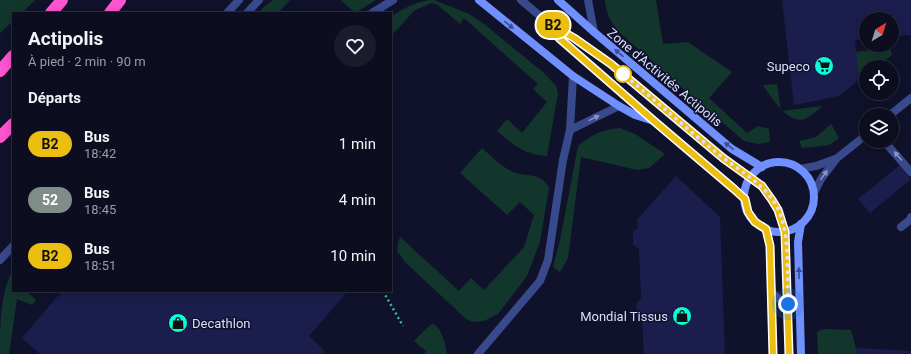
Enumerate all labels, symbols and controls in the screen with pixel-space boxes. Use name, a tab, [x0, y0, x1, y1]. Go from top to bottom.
line badge: B2	[535, 12, 571, 38]
north arrow	[859, 12, 899, 52]
map controls	[859, 12, 899, 148]
text: B2	[545, 17, 561, 33]
one-way arrow	[504, 20, 515, 29]
button: heart	[334, 25, 376, 67]
street label: Zone d'Activités Actipolis	[604, 25, 725, 130]
text: Actipolis	[28, 27, 103, 50]
one-way arrow	[613, 49, 624, 58]
text: À pied · 2 min · 90 m	[28, 54, 146, 69]
supermarket icon: Supeco	[813, 55, 835, 77]
place label: Supeco	[767, 59, 810, 74]
button: locate	[859, 60, 899, 100]
unlabelled marker	[614, 65, 632, 83]
text: Départs	[28, 89, 81, 107]
button: layers	[859, 108, 899, 148]
one-way arrow	[589, 115, 600, 121]
text: Bus	[84, 128, 110, 146]
text: 1 min	[339, 135, 376, 153]
text: B2	[42, 136, 58, 152]
one-way arrow	[724, 142, 735, 150]
text: 18:42	[84, 146, 116, 161]
one-way arrow	[893, 151, 902, 162]
one-way arrow	[820, 170, 828, 181]
text: Bus	[84, 184, 110, 202]
text: 4 min	[339, 191, 376, 209]
text: 52	[42, 192, 58, 208]
text: 18:45	[84, 202, 116, 217]
text: Bus	[84, 240, 110, 258]
text: 10 min	[330, 247, 376, 265]
text: B2	[42, 248, 58, 264]
text: 18:51	[84, 258, 116, 273]
one-way arrow	[795, 267, 802, 279]
your location	[778, 294, 798, 314]
shop icon: Mondial Tissus	[671, 305, 693, 327]
place label: Mondial Tissus	[580, 309, 668, 324]
shop icon: Decathlon	[167, 312, 189, 334]
place label: Decathlon	[192, 316, 250, 331]

